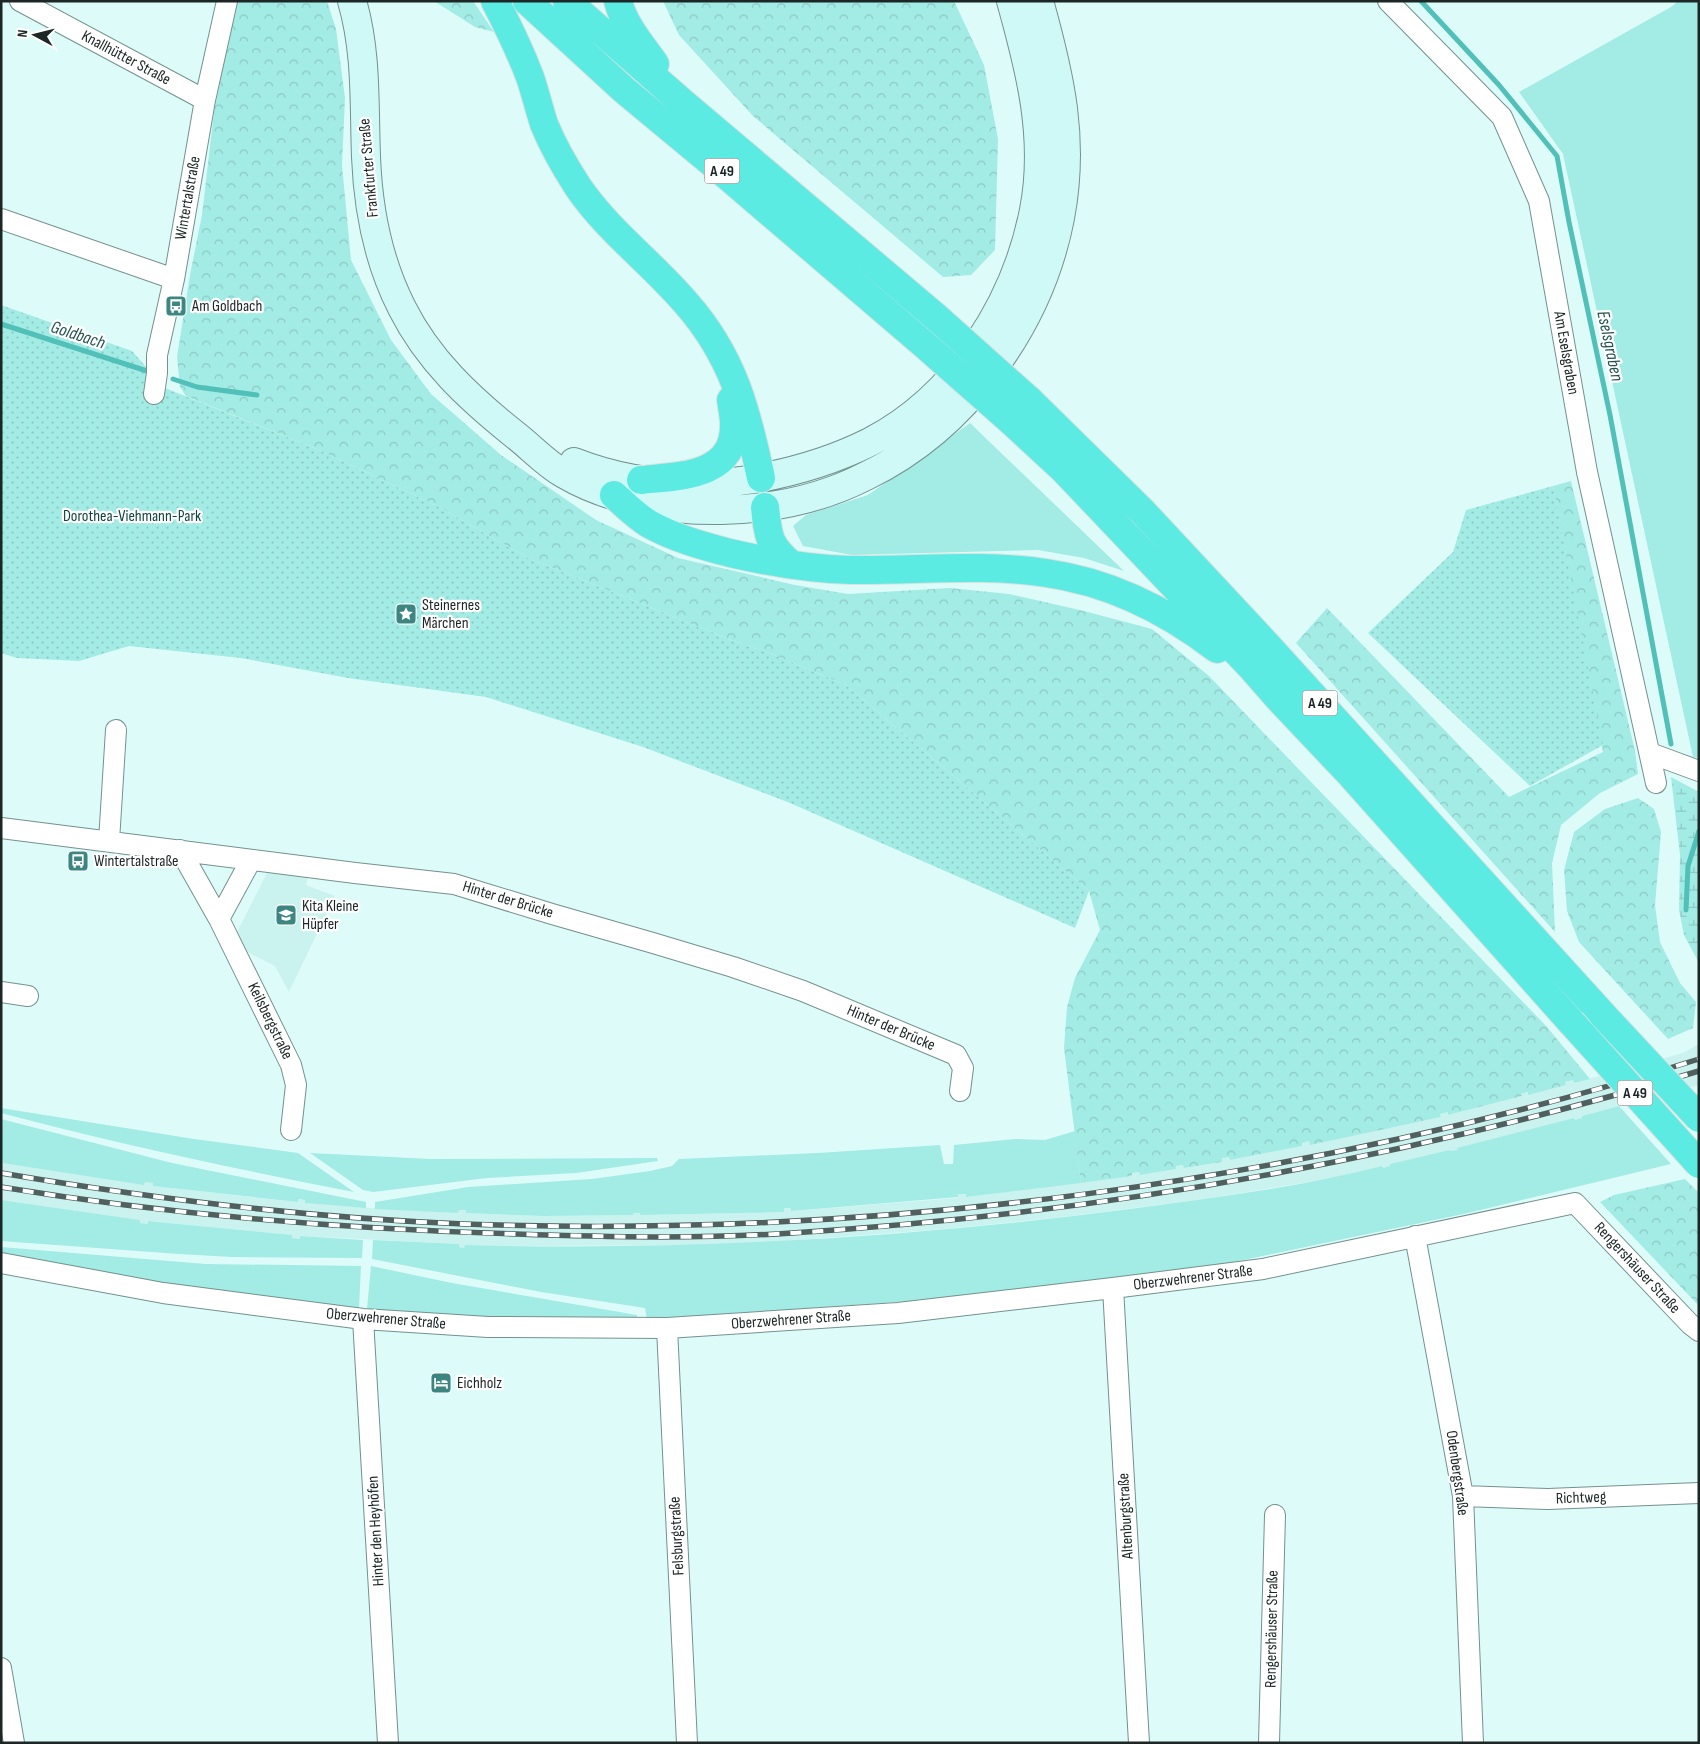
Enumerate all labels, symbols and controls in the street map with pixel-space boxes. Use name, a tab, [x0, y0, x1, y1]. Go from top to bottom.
north arrow	[10, 10, 60, 60]
street label: Knallhütter Straße	[78, 27, 174, 89]
text: N	[14, 29, 31, 38]
street label: Frankfurter Straße	[355, 118, 383, 218]
street label: Wintertalstraße	[171, 155, 205, 241]
road number: A 49	[704, 158, 740, 184]
bus stop icon: Am Goldbach	[164, 294, 188, 318]
place label: Am Goldbach	[191, 297, 262, 316]
street label: Am Eselsgraben	[1549, 309, 1583, 396]
water label: Eselsgraben	[1592, 309, 1628, 384]
water label: Goldbach	[48, 316, 108, 354]
park label: Dorothea-Viehmann-Park	[63, 507, 201, 526]
place label: Steinernes Märchen	[422, 596, 480, 633]
place icon: Steinernes Märchen	[394, 602, 418, 626]
road number: A 49	[1302, 690, 1338, 716]
bus stop icon: Wintertalstraße	[66, 849, 90, 873]
place label: Wintertalstraße	[94, 852, 179, 871]
street label: Hinter der Brücke	[460, 877, 556, 923]
place label: Kita Kleine Hüpfer	[302, 897, 359, 934]
school or university icon: Kita Kleine Hüpfer	[274, 903, 298, 927]
street label: Keilsbergstraße	[243, 980, 297, 1062]
street label: Hinter der Brücke	[844, 1001, 938, 1055]
road number: A 49	[1618, 1080, 1652, 1106]
street label: Rengershäuser Straße	[1590, 1218, 1684, 1318]
street label: Oberzwehrener Straße	[1132, 1261, 1254, 1295]
street label: Oberzwehrener Straße	[325, 1304, 447, 1334]
street label: Oberzwehrener Straße	[730, 1306, 852, 1334]
hotel icon: Eichholz	[429, 1371, 453, 1395]
place label: Eichholz	[457, 1374, 502, 1393]
street label: Odenbergstraße	[1442, 1429, 1472, 1517]
street label: Altenburgstraße	[1114, 1472, 1138, 1561]
street label: Hinter den Heyhöfen	[364, 1475, 388, 1587]
street label: Richtweg	[1556, 1488, 1606, 1508]
street label: Felsburgstraße	[665, 1496, 689, 1576]
street label: Rengershäuser Straße	[1261, 1570, 1283, 1688]

